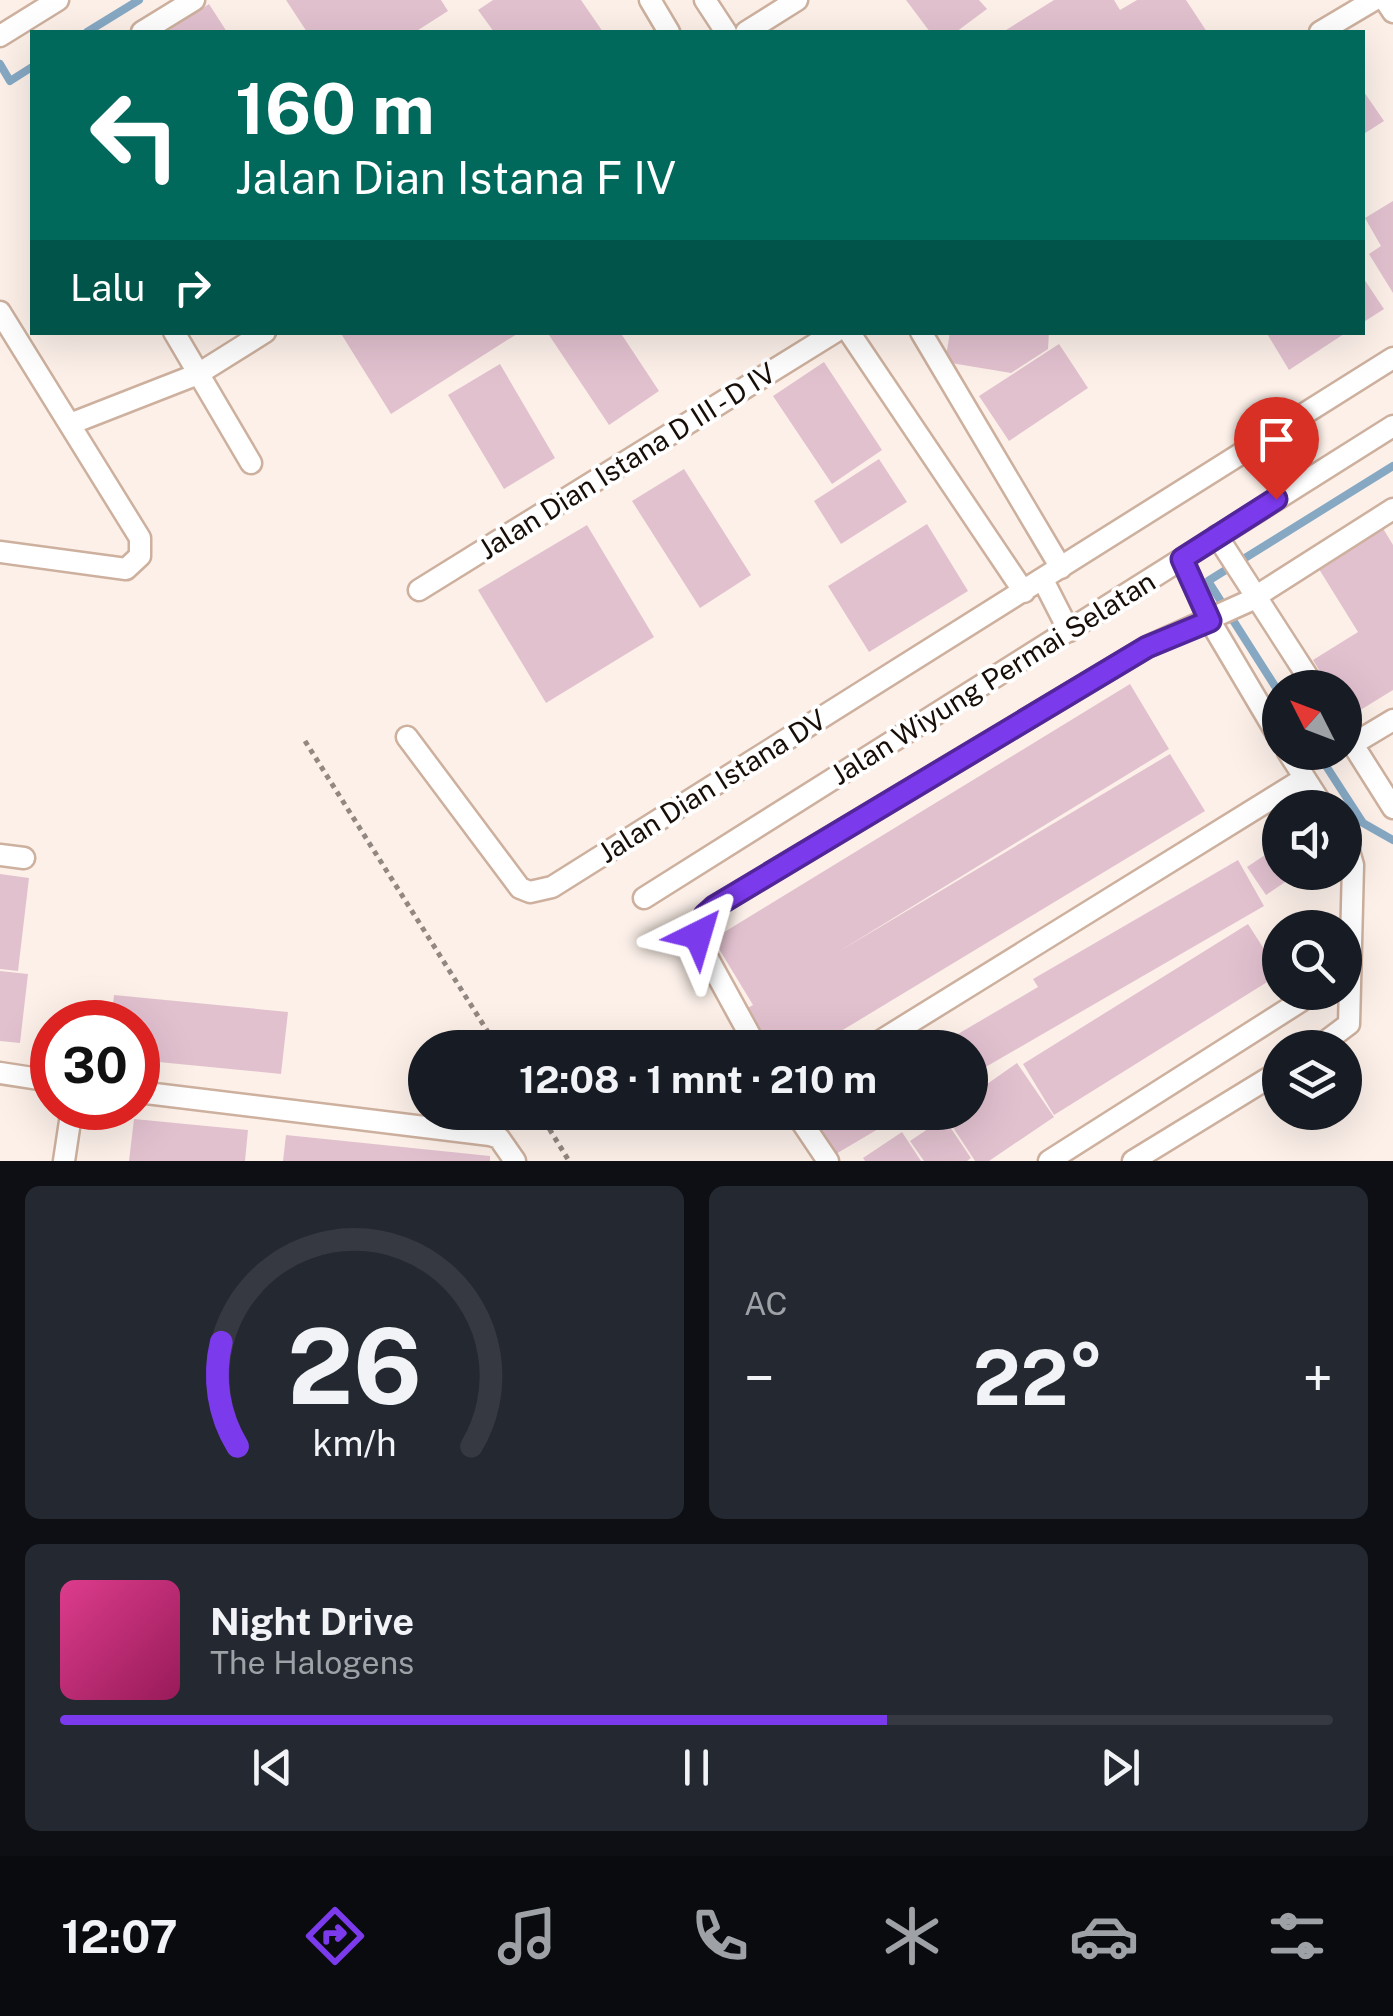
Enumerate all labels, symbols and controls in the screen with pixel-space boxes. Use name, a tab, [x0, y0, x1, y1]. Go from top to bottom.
text: 160 m	[235, 67, 435, 150]
icon: left	[70, 70, 200, 200]
text: Jalan Dian Istana F IV	[235, 151, 676, 204]
icon: right	[165, 260, 220, 315]
text: Lalu	[70, 265, 145, 310]
street label: Jalan Dian Istana D III - D IV	[472, 355, 781, 566]
pin	[1234, 397, 1319, 500]
icon: arrive	[1249, 412, 1304, 467]
street label: Jalan Wiyung Permai Selatan	[825, 564, 1161, 791]
north arrow	[1262, 670, 1362, 770]
map controls	[1262, 670, 1362, 1130]
street label: Jalan Dian Istana DV	[592, 702, 832, 869]
button: sound	[1262, 790, 1362, 890]
position arrow	[646, 883, 750, 987]
button: search	[1262, 910, 1362, 1010]
speed limit sign: 30	[30, 1000, 160, 1130]
button: layers	[1262, 1030, 1362, 1130]
text: 12:08 · 1 mnt · 210 m	[519, 1057, 877, 1102]
text: AC	[744, 1285, 788, 1322]
text: 26	[287, 1305, 422, 1427]
text: 22°	[973, 1334, 1104, 1422]
text: −	[744, 1346, 775, 1410]
text: +	[1303, 1346, 1333, 1410]
text: km/h	[312, 1422, 397, 1464]
text: Night Drive	[210, 1599, 414, 1644]
text: The Halogens	[210, 1644, 414, 1681]
icon: previous	[245, 1740, 300, 1795]
icon: pause	[669, 1740, 724, 1795]
icon: next	[1093, 1740, 1148, 1795]
icon: directions	[300, 1901, 370, 1971]
icon: music	[492, 1901, 562, 1971]
icon: phone	[685, 1901, 755, 1971]
icon: climate	[877, 1901, 947, 1971]
icon: car	[1069, 1901, 1139, 1971]
icon: filters	[1262, 1901, 1332, 1971]
text: 12:07	[61, 1910, 178, 1963]

